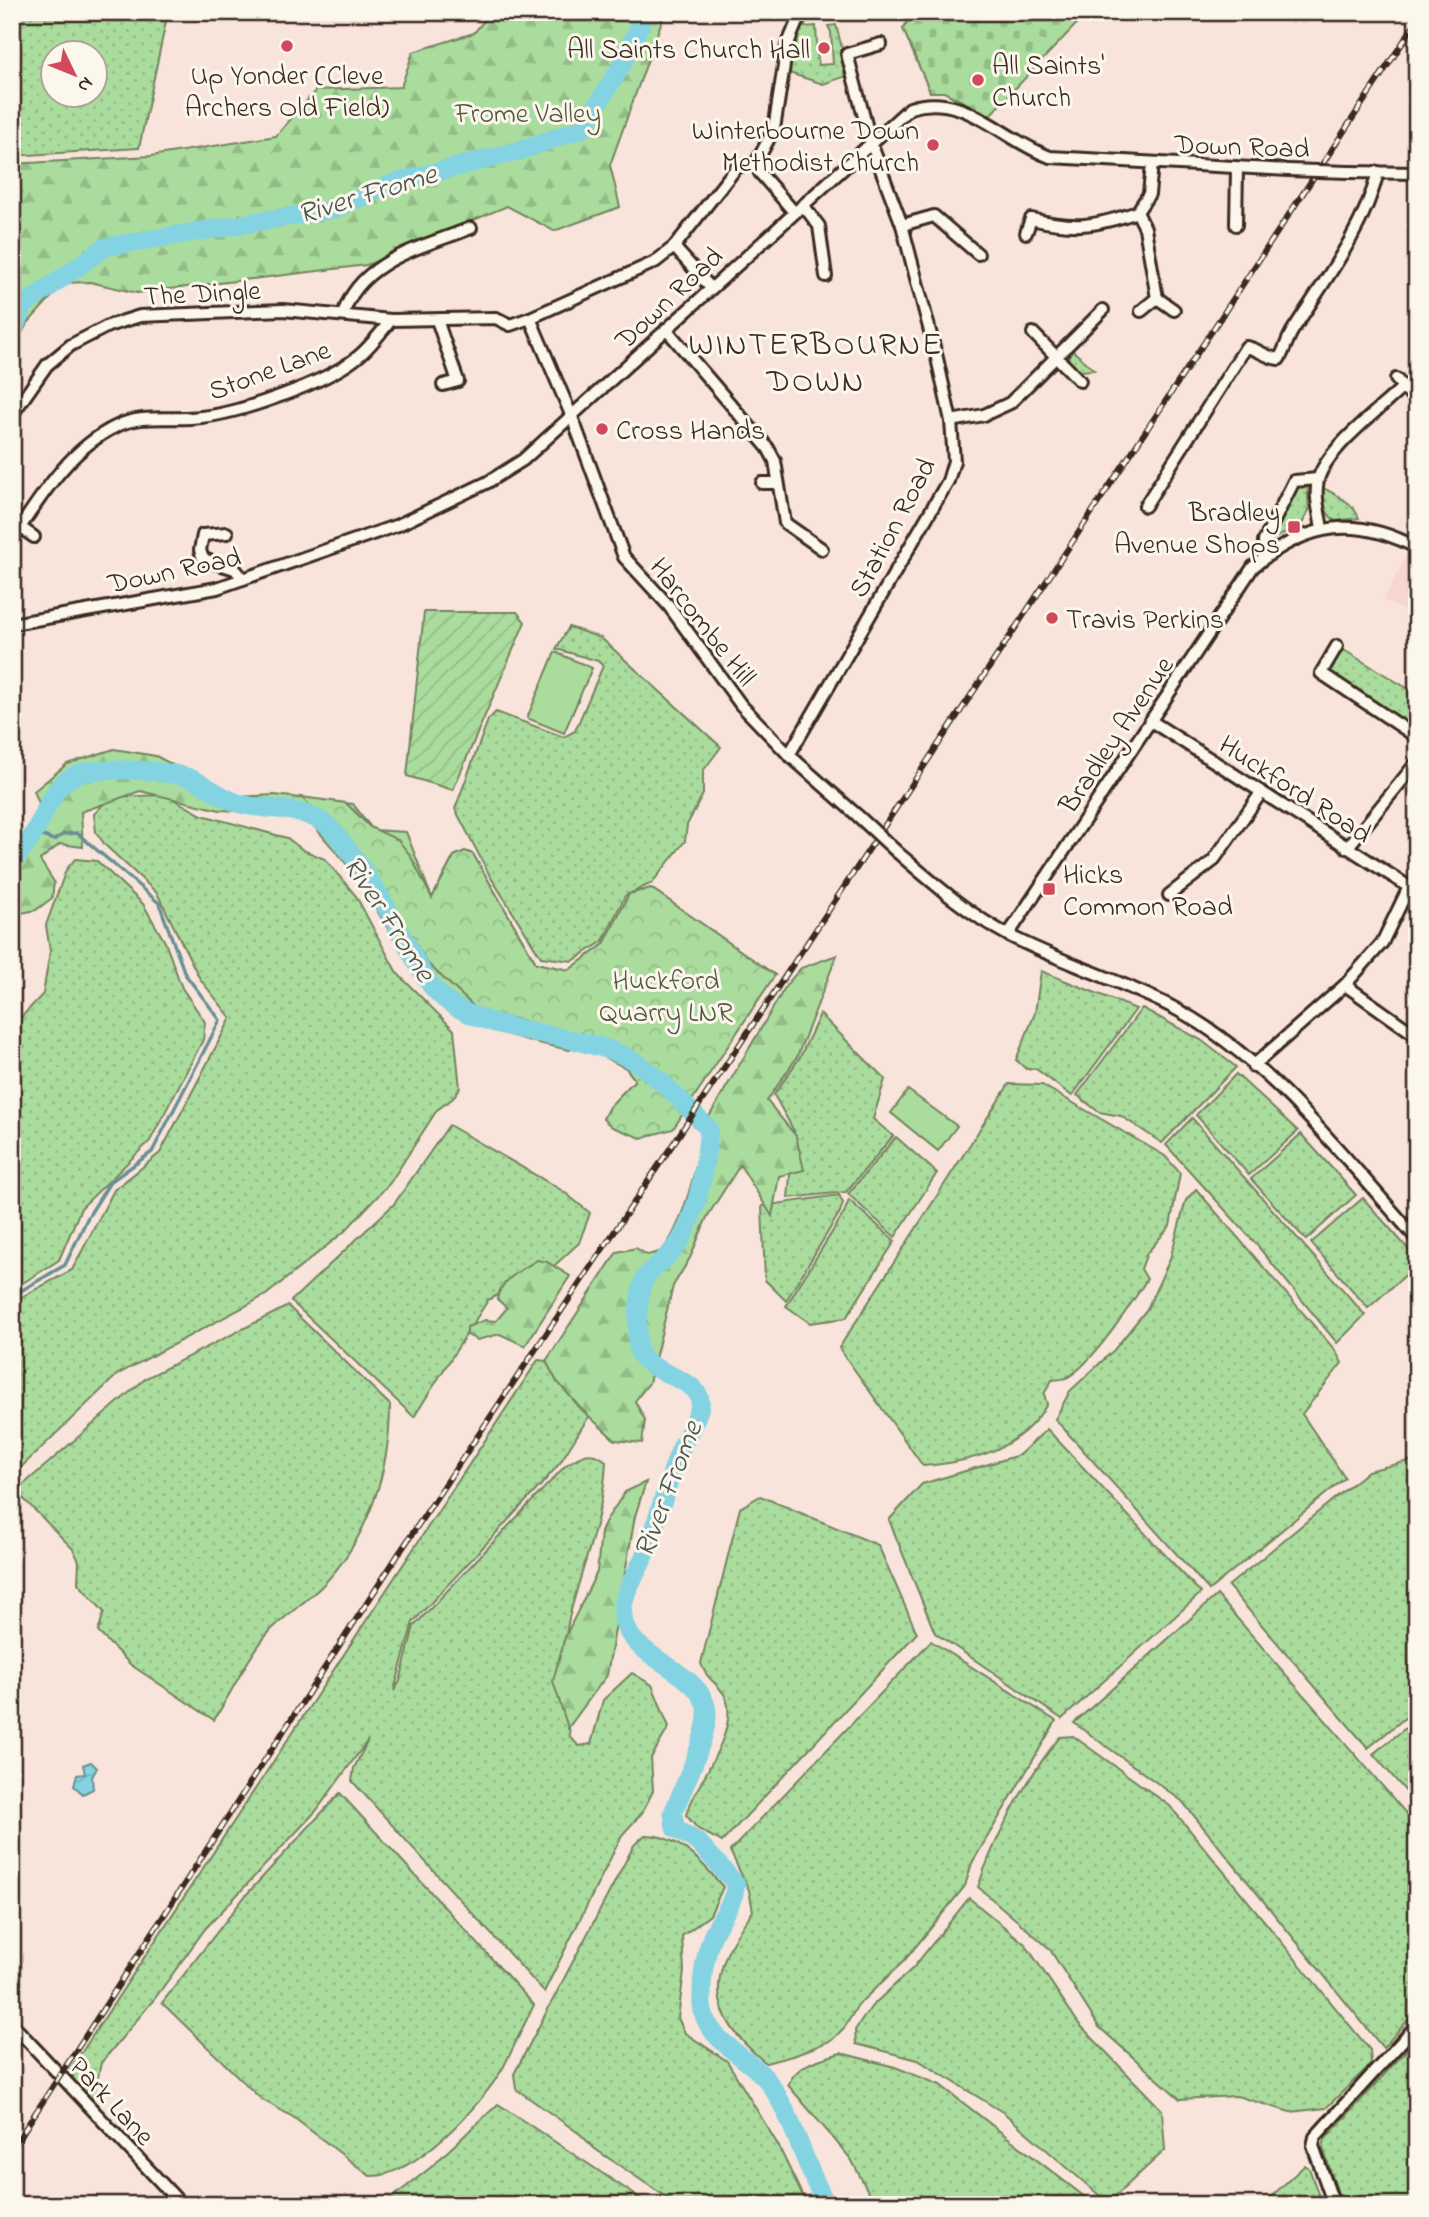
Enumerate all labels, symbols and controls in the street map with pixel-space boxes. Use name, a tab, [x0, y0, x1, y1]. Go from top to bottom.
place label: All Saints Church Hall	[567, 31, 810, 72]
north arrow	[38, 38, 108, 108]
marker: Up Yonder (Cleve Archers Old Field)	[279, 38, 295, 54]
marker: All Saints Church Hall	[816, 40, 832, 56]
place label: All Saints' Church	[992, 47, 1104, 120]
place label: Up Yonder (Cleve Archers Old Field)	[185, 57, 389, 130]
text: N	[70, 70, 99, 98]
marker: All Saints' Church	[970, 72, 986, 88]
park label: Frome Valley	[454, 95, 601, 136]
place label: Winterbourne Down Methodist Church	[692, 112, 919, 185]
street label: Down Road	[1173, 126, 1310, 171]
marker: Winterbourne Down Methodist Church	[925, 137, 941, 153]
water label: River Frome	[293, 153, 444, 238]
street label: Down Road	[606, 238, 734, 361]
street label: The Dingle	[143, 272, 262, 319]
district label: WINTERBOURNE DOWN	[689, 323, 943, 407]
street label: Stone Lane	[203, 331, 337, 413]
place label: Cross Hands	[616, 412, 765, 453]
marker: Cross Hands	[594, 421, 610, 437]
street label: Station Road	[840, 451, 948, 606]
place label: Bradley Avenue Shops	[1114, 494, 1280, 567]
marker: Bradley Avenue Shops	[1286, 519, 1302, 535]
street label: Down Road	[103, 538, 245, 607]
street label: Harcombe Hill	[638, 550, 765, 696]
place label: Travis Perkins	[1066, 601, 1224, 642]
marker: Travis Perkins	[1044, 610, 1060, 626]
street label: Bradley Avenue	[1049, 649, 1186, 824]
street label: Huckford Road	[1210, 726, 1379, 856]
water label: River Frome	[330, 848, 446, 993]
place label: Hicks Common Road	[1063, 856, 1233, 929]
marker: Hicks Common Road	[1041, 881, 1057, 897]
park label: Huckford Quarry LNR	[599, 962, 733, 1035]
water label: River Frome	[624, 1414, 717, 1565]
street label: Park Lane	[58, 2048, 163, 2157]

